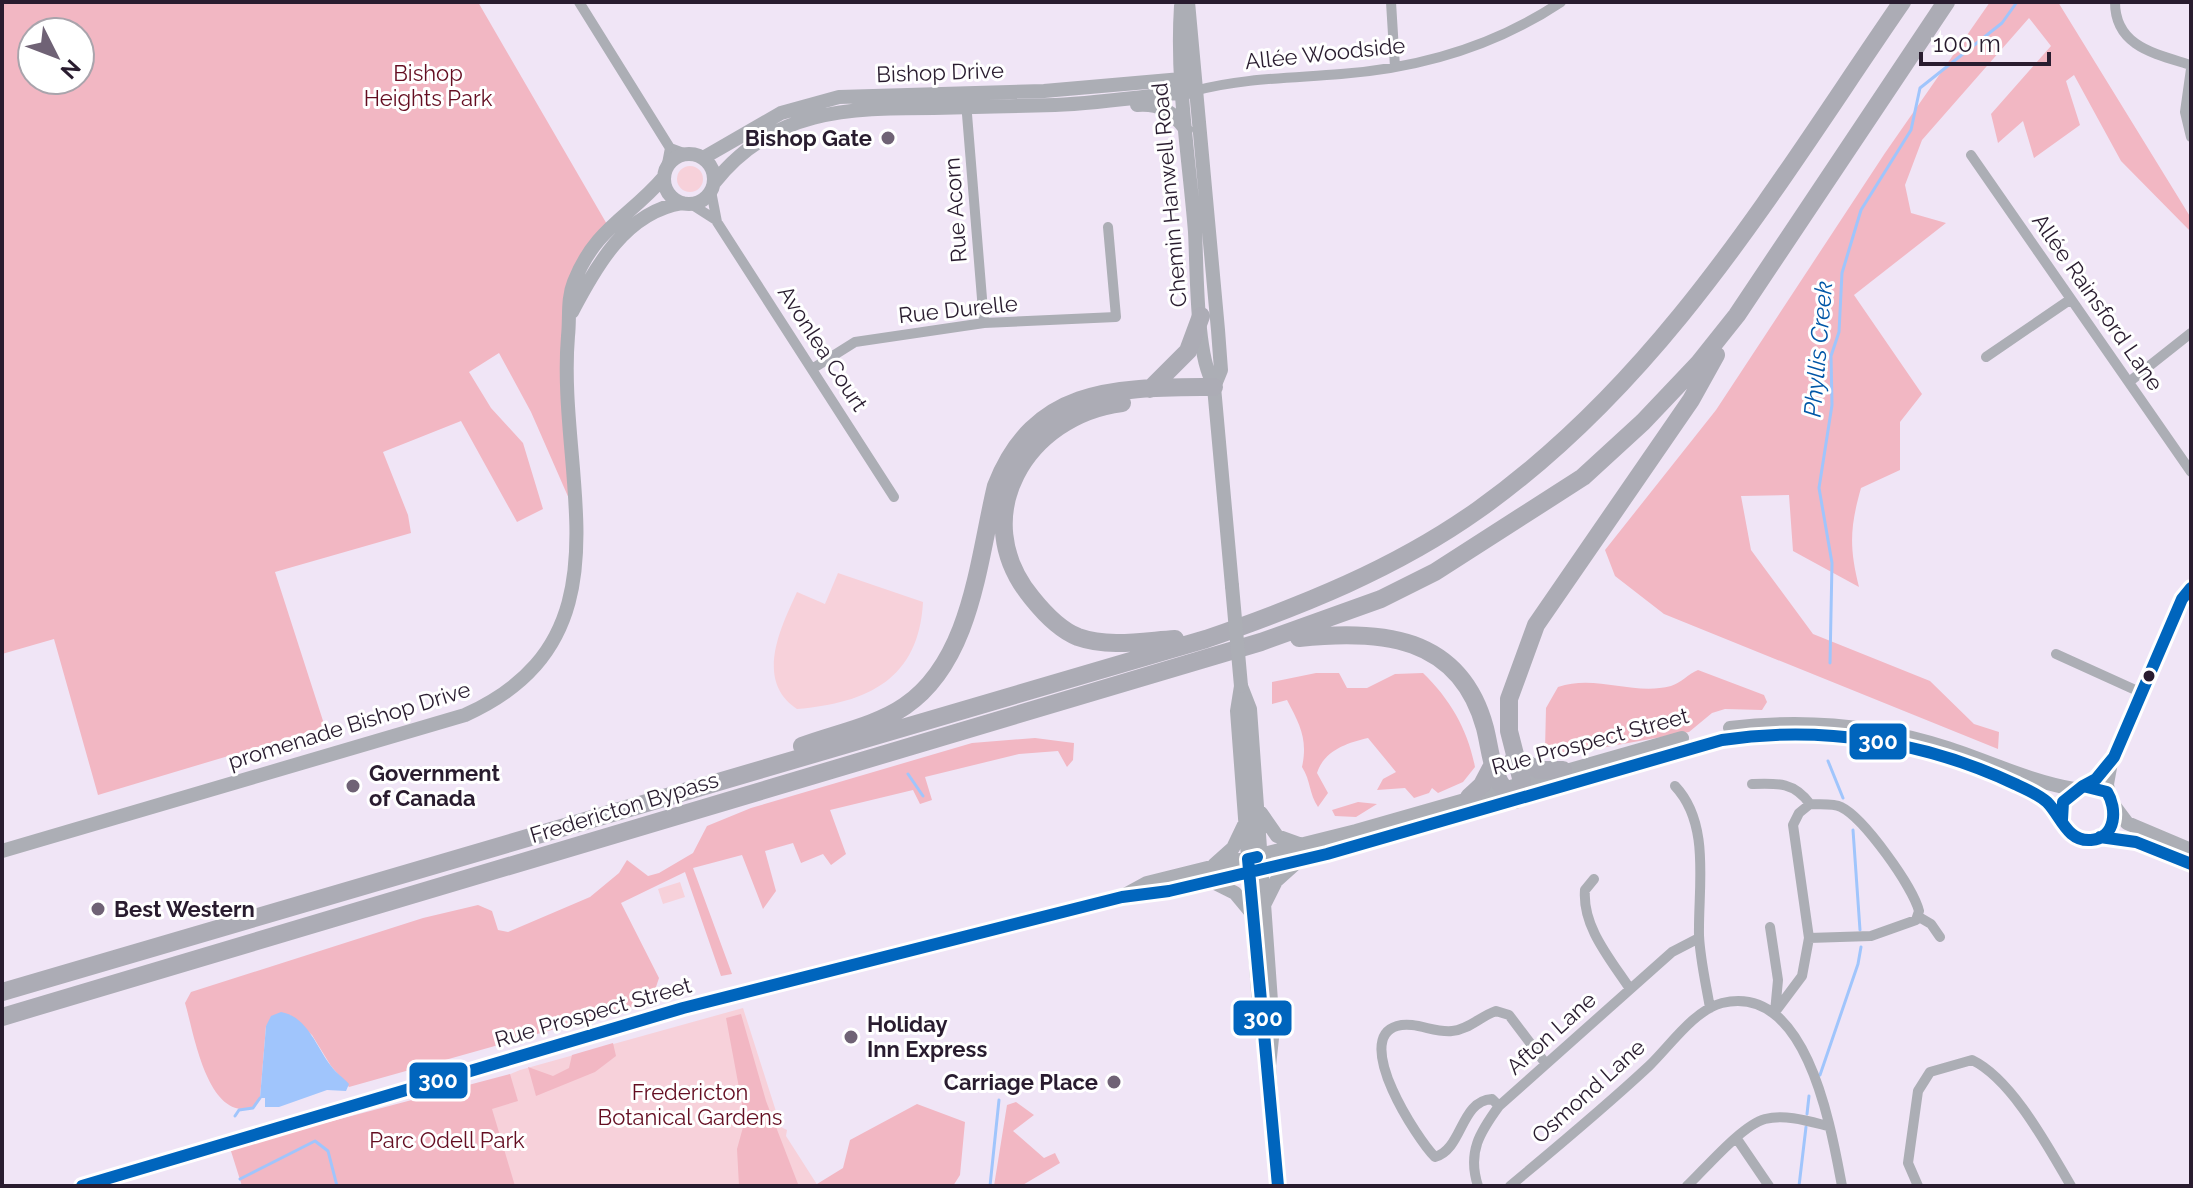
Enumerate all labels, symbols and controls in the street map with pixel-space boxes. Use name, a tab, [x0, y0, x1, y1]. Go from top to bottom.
north arrow	[16, 16, 96, 96]
scale bar	[1921, 16, 2049, 66]
text: 100 m	[1933, 29, 2001, 58]
street label: Allée Woodside	[1244, 32, 1406, 74]
text: N	[56, 54, 86, 84]
street label: Bishop Drive	[876, 57, 1004, 87]
park label: Bishop Heights Park	[364, 60, 493, 111]
street label: Chemin Hanwell Road	[1146, 82, 1192, 308]
place label: Bishop Gate	[745, 125, 872, 151]
marker: Bishop Gate	[879, 129, 897, 147]
street label: Rue Acorn	[938, 157, 972, 263]
street label: Allée Rainsford Lane	[2027, 209, 2169, 396]
street label: Avonlea Court	[773, 280, 874, 416]
water label: Phyllis Creek	[1798, 280, 1838, 418]
street label: Rue Durelle	[897, 290, 1019, 328]
unlabelled marker	[2141, 668, 2157, 684]
street label: promenade Bishop Drive	[225, 676, 473, 774]
street label: Rue Prospect Street	[1489, 702, 1692, 780]
line badge: 300	[1848, 722, 1908, 761]
text: 300	[1858, 728, 1898, 754]
place label: Government of Canada	[369, 760, 500, 811]
street label: Fredericton Bypass	[527, 766, 721, 848]
marker: Government of Canada	[344, 777, 362, 795]
place label: Best Western	[114, 896, 255, 922]
marker: Best Western	[89, 900, 107, 918]
street label: Rue Prospect Street	[492, 971, 695, 1052]
street label: Afton Lane	[1501, 986, 1601, 1080]
line badge: 300	[1232, 999, 1293, 1037]
text: 300	[1243, 1005, 1283, 1031]
place label: Holiday Inn Express	[867, 1011, 987, 1062]
marker: Holiday Inn Express	[842, 1028, 860, 1046]
street label: Osmond Lane	[1526, 1033, 1650, 1149]
line badge: 300	[408, 1061, 469, 1100]
text: 300	[418, 1067, 458, 1093]
place label: Carriage Place	[944, 1069, 1098, 1095]
marker: Carriage Place	[1105, 1073, 1123, 1091]
park label: Fredericton Botanical Gardens	[598, 1079, 782, 1130]
park label: Parc Odell Park	[369, 1127, 525, 1153]

